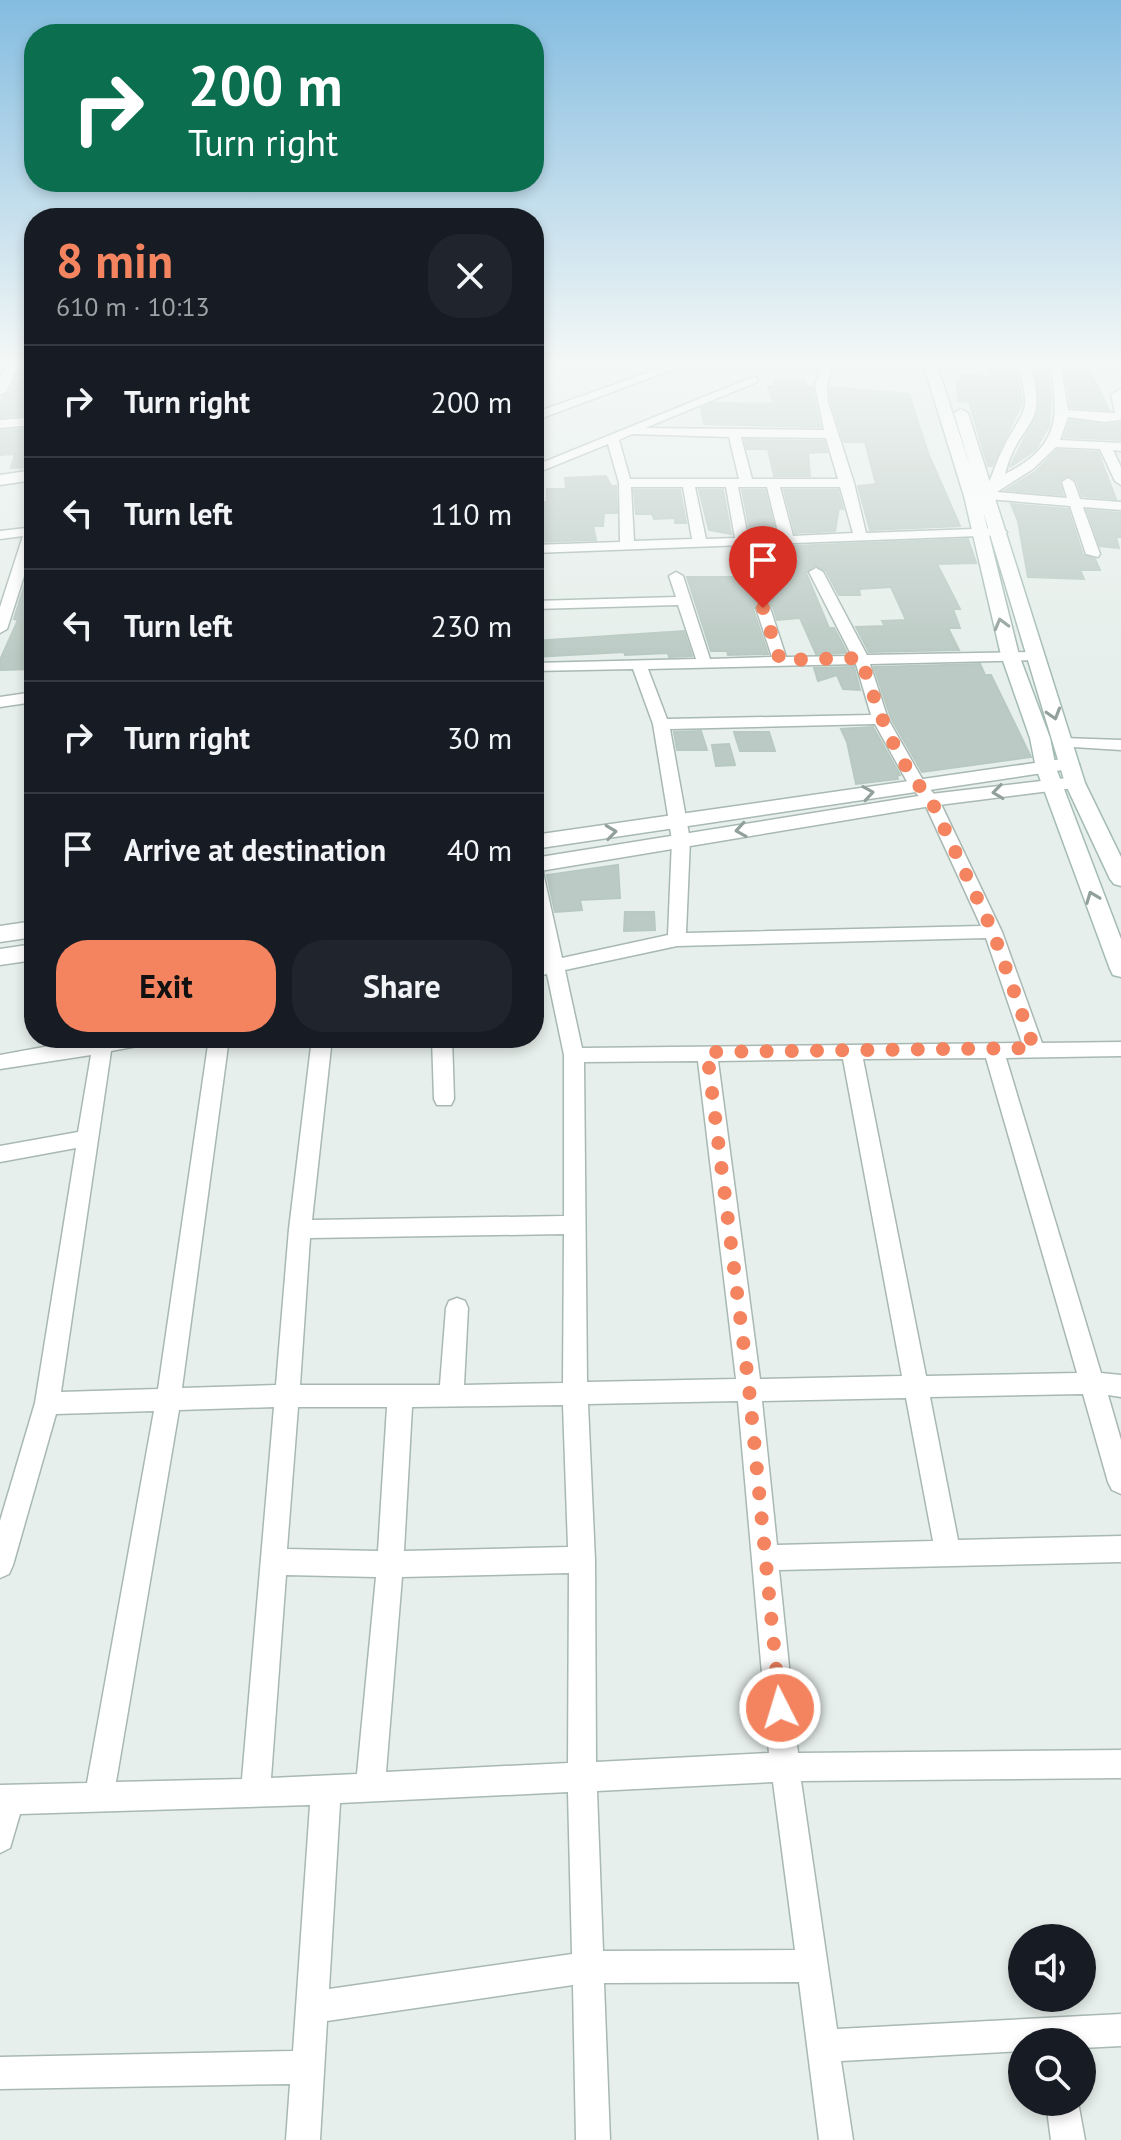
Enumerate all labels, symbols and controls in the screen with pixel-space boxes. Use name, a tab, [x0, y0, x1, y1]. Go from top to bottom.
text: 200 m	[188, 49, 343, 121]
icon: right	[56, 56, 160, 160]
text: Turn right	[188, 119, 338, 166]
text: 8 min	[56, 229, 173, 291]
button: close	[428, 234, 512, 318]
text: 610 m · 10:13	[56, 290, 210, 323]
icon: right	[56, 379, 100, 423]
text: Turn right	[124, 382, 250, 421]
text: 200 m	[431, 382, 512, 421]
icon: left	[56, 491, 100, 535]
text: Turn left	[124, 494, 232, 533]
text: 110 m	[431, 494, 512, 533]
pin	[729, 526, 797, 608]
icon: arrive	[741, 538, 785, 582]
icon: left	[56, 603, 100, 647]
text: Turn left	[124, 606, 232, 645]
text: 230 m	[431, 606, 512, 645]
one-way arrow	[994, 617, 1011, 631]
one-way arrow	[1045, 707, 1061, 721]
icon: right	[56, 715, 100, 759]
text: Turn right	[124, 718, 250, 757]
text: 30 m	[447, 718, 512, 757]
one-way arrow	[991, 783, 1005, 800]
one-way arrow	[862, 785, 875, 802]
one-way arrow	[734, 821, 747, 838]
one-way arrow	[605, 823, 618, 840]
icon: arrive	[56, 827, 100, 871]
text: Arrive at destination	[124, 830, 386, 869]
text: 40 m	[447, 830, 512, 869]
one-way arrow	[1085, 891, 1102, 905]
button: Exit	[56, 940, 276, 1032]
button: Share	[292, 940, 512, 1032]
position arrow	[738, 1666, 822, 1750]
map controls	[1008, 1924, 1096, 2116]
button: sound	[1008, 1924, 1096, 2012]
button: search	[1008, 2028, 1096, 2116]

